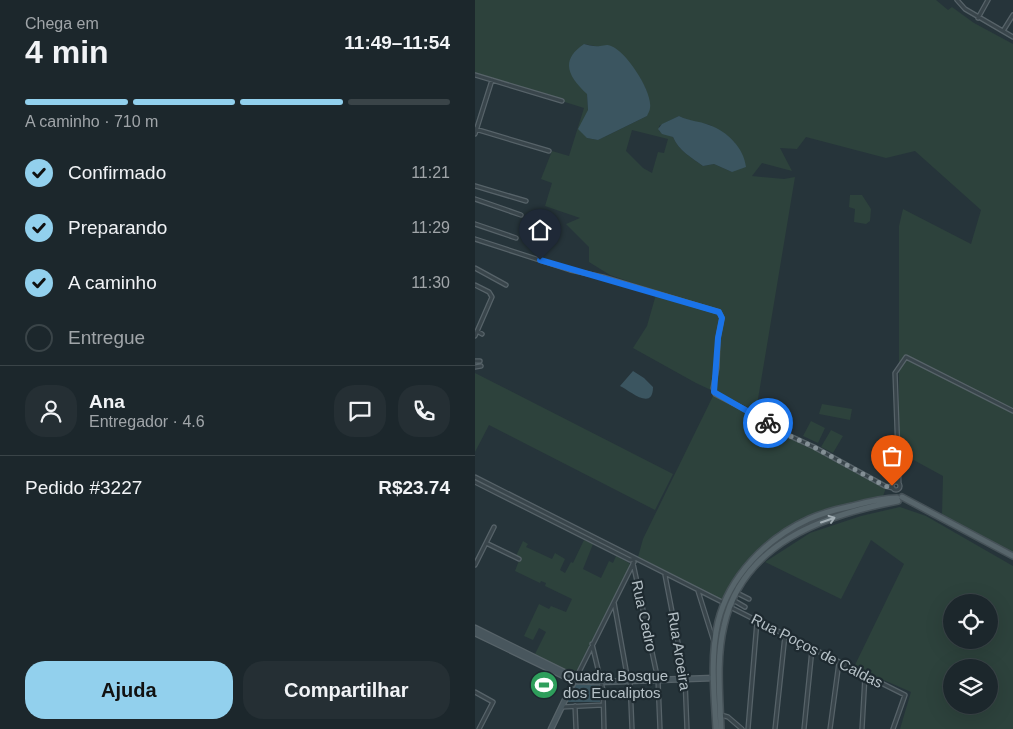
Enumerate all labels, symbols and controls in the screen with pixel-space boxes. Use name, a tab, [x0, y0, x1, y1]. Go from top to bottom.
text: Chega em	[25, 15, 99, 32]
text: 11:49–11:54	[344, 32, 450, 53]
text: 4 min	[25, 34, 109, 70]
text: A caminho · 710 m	[25, 113, 158, 130]
icon: check	[25, 159, 53, 187]
text: Confirmado	[68, 162, 166, 183]
text: 11:21	[411, 164, 450, 181]
pin	[519, 209, 561, 260]
icon: check	[25, 214, 53, 242]
icon: home	[526, 216, 554, 244]
text: Preparando	[68, 217, 167, 238]
text: 11:29	[411, 219, 450, 236]
icon: check	[25, 269, 53, 297]
text: A caminho	[68, 272, 157, 293]
text: 11:30	[411, 274, 450, 291]
text: Entregue	[68, 327, 145, 348]
button: person	[25, 385, 77, 437]
button: chat	[334, 385, 386, 437]
button: phone	[398, 385, 450, 437]
text: Ana	[89, 391, 125, 412]
courier	[743, 398, 793, 448]
icon: bike	[754, 409, 782, 437]
text: Entregador · 4.6	[89, 413, 205, 430]
pin	[871, 435, 913, 486]
icon: bag	[878, 442, 906, 470]
text: Pedido #3227	[25, 477, 142, 498]
text: R$23.74	[378, 477, 450, 498]
one-way arrow	[819, 515, 835, 524]
street label: Rua Cedro	[629, 579, 660, 653]
map controls	[943, 594, 998, 714]
button: locate	[943, 594, 998, 649]
street label: Rua Aroeira	[665, 610, 694, 692]
street label: Rua Poços de Caldas	[749, 610, 886, 691]
button: layers	[943, 659, 998, 714]
button: Ajuda	[25, 661, 233, 719]
button: Compartilhar	[243, 661, 450, 719]
place label: Quadra Bosque dos Eucaliptos	[563, 667, 668, 701]
sports icon: Quadra Bosque dos Eucaliptos	[529, 670, 559, 700]

